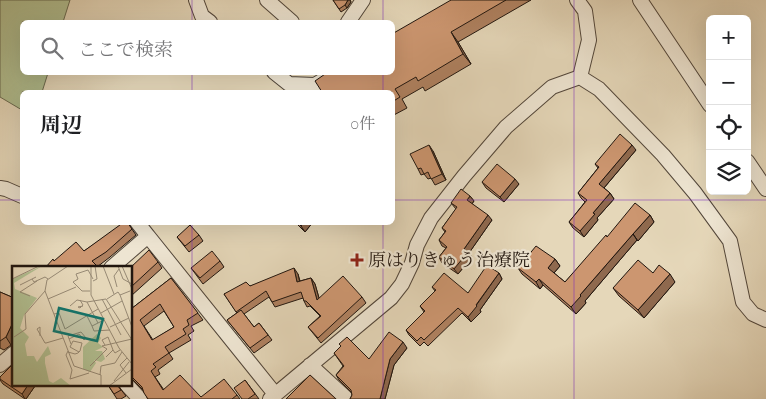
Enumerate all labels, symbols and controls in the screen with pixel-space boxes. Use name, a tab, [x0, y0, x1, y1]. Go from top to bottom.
map controls	[706, 15, 751, 195]
button: +	[706, 15, 751, 60]
search box	[20, 20, 395, 75]
icon: search	[38, 34, 66, 62]
text: ここで検索	[78, 39, 173, 61]
button: −	[706, 60, 751, 105]
button: locate	[706, 105, 751, 150]
text: 周辺	[40, 113, 82, 137]
text: 0件	[350, 114, 375, 133]
button: layers	[706, 150, 751, 195]
place label: 原はりきゅう治療院	[368, 250, 530, 271]
marker: 原はりきゅう治療院	[350, 253, 364, 267]
inset map	[12, 266, 132, 386]

